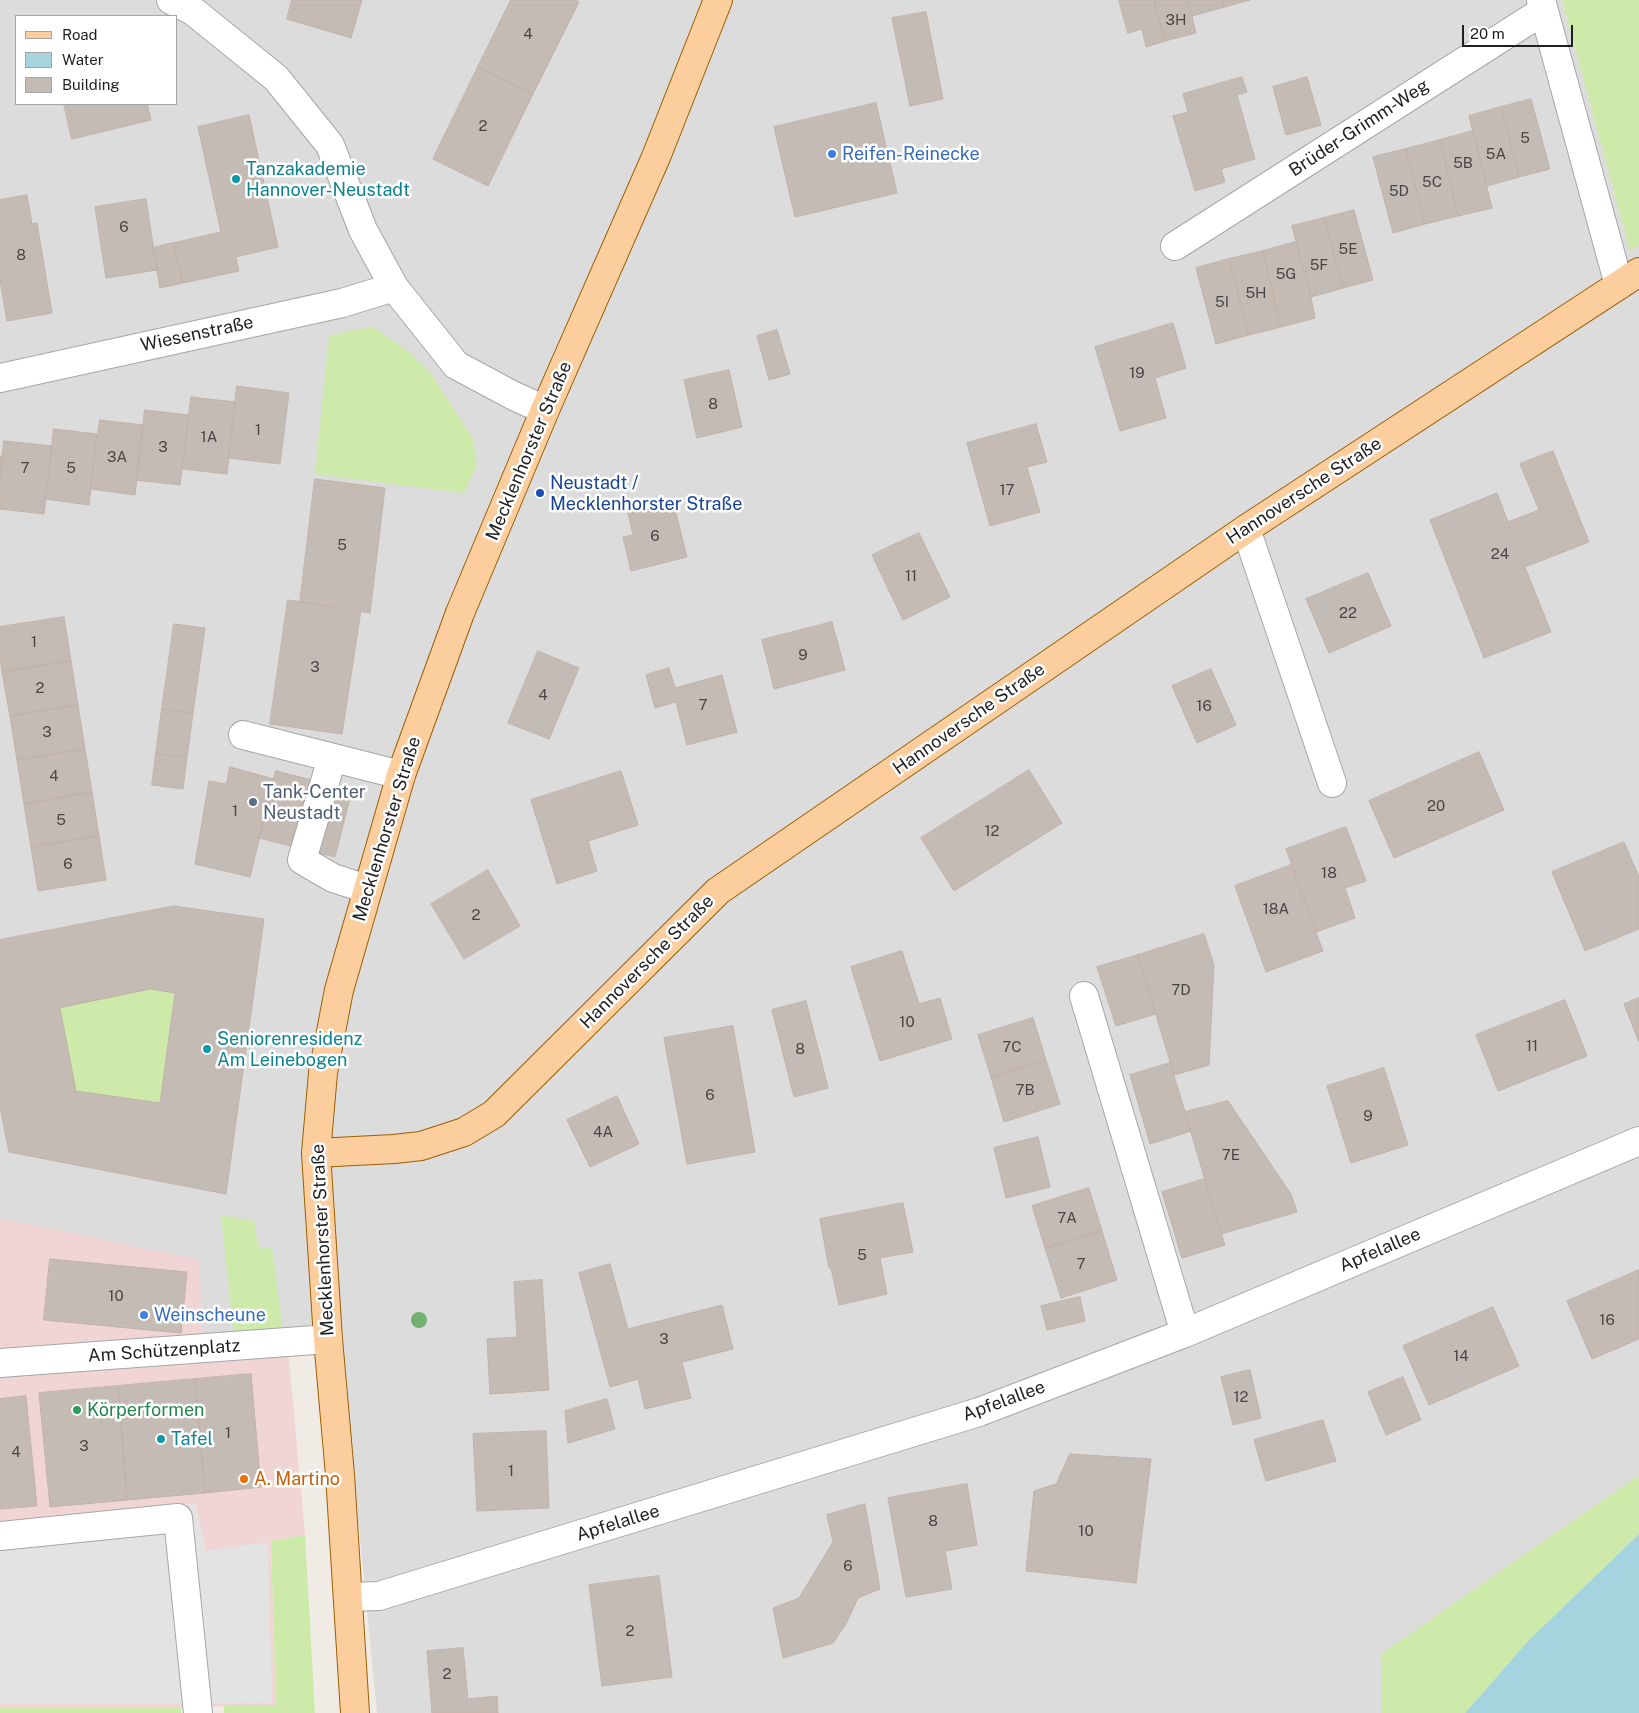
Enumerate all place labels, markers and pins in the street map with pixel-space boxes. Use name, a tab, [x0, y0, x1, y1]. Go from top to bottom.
place label: Reifen-Reinecke	[842, 143, 980, 165]
marker: Reifen-Reinecke	[826, 148, 838, 160]
place label: Tanzakademie Hannover-Neustadt	[246, 158, 410, 200]
marker: Tanzakademie Hannover-Neustadt	[230, 173, 242, 185]
place label: Neustadt / Mecklenhorster Straße	[550, 472, 742, 514]
marker: Neustadt / Mecklenhorster Straße	[534, 487, 546, 499]
place label: Tank-Center Neustadt	[263, 781, 366, 824]
marker: Tank-Center Neustadt	[247, 796, 259, 808]
place label: Seniorenresidenz Am Leinebogen	[217, 1028, 362, 1070]
marker: Seniorenresidenz Am Leinebogen	[201, 1043, 213, 1055]
place label: Weinscheune	[154, 1304, 266, 1326]
marker: Weinscheune	[138, 1309, 150, 1321]
place label: Körperformen	[87, 1399, 204, 1421]
marker: Körperformen	[71, 1404, 83, 1416]
place label: Tafel	[171, 1428, 213, 1450]
marker: Tafel	[155, 1433, 167, 1445]
place label: A. Martino	[254, 1468, 340, 1490]
marker: A. Martino	[238, 1473, 250, 1485]

